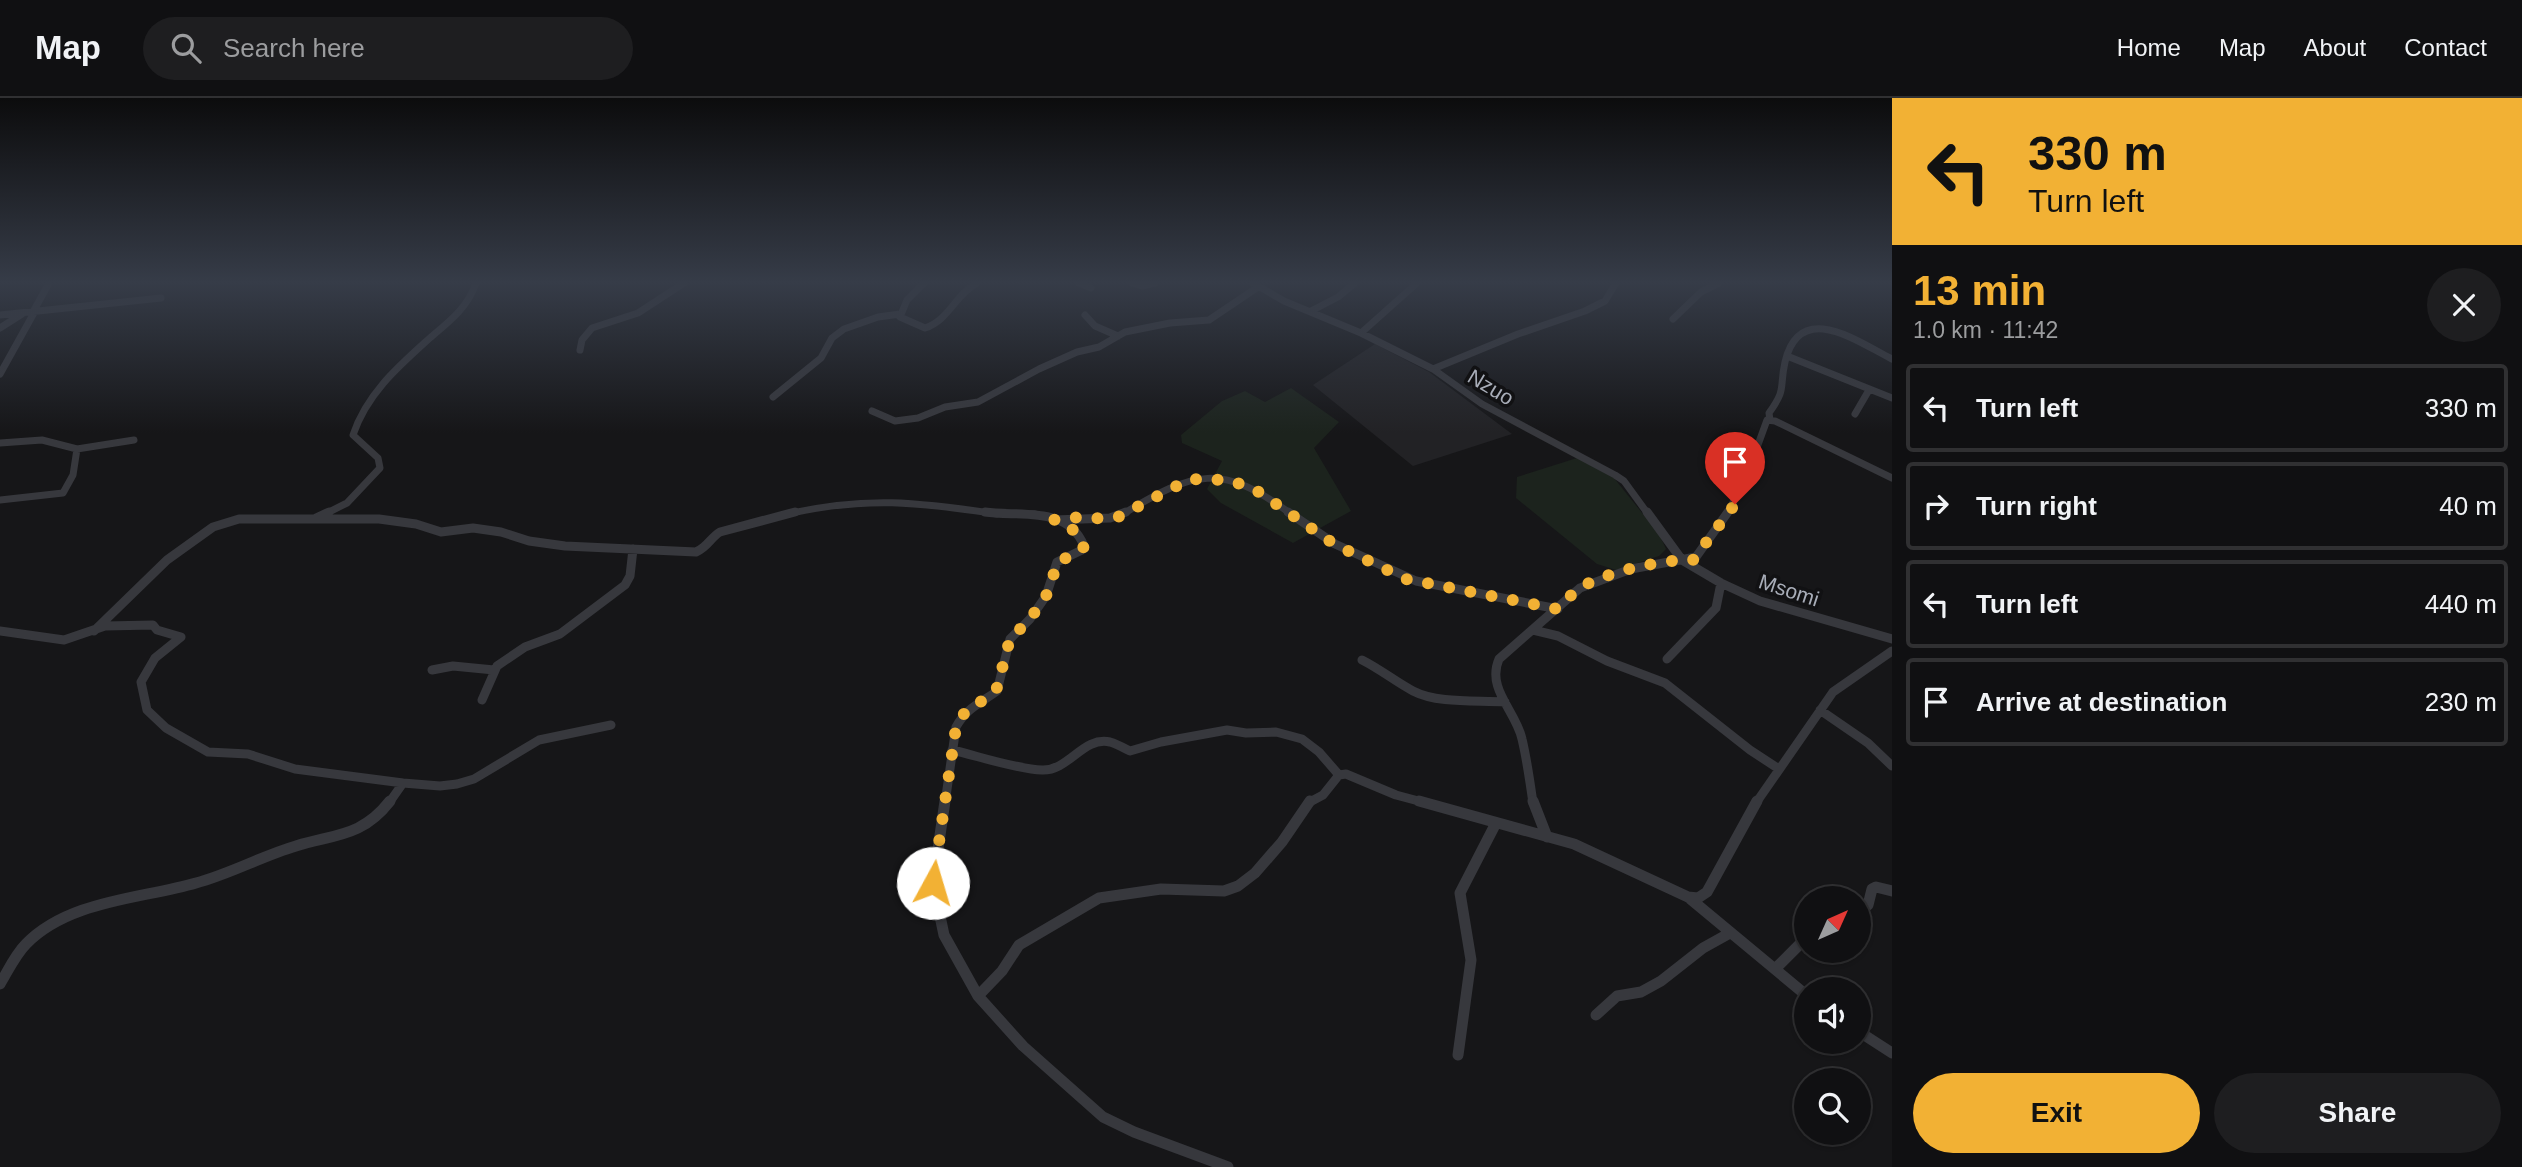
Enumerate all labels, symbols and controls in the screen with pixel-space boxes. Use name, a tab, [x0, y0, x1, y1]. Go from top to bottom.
search box	[143, 17, 633, 80]
text: Map	[35, 29, 101, 66]
icon: search	[167, 29, 205, 67]
text: Search here	[223, 33, 365, 63]
text: Home	[2117, 34, 2181, 61]
text: Map	[2219, 34, 2266, 61]
text: About	[2304, 34, 2366, 61]
text: Contact	[2404, 34, 2487, 61]
icon: left	[1913, 126, 2004, 217]
text: 330 m	[2028, 126, 2167, 180]
text: Turn left	[2028, 183, 2144, 219]
text: 13 min	[1913, 267, 2046, 314]
button: close	[2427, 268, 2501, 342]
text: 1.0 km · 11:42	[1913, 317, 2058, 343]
street label: Nzuo	[1464, 365, 1518, 409]
icon: left	[1917, 389, 1955, 427]
text: Turn left	[1976, 393, 2078, 423]
text: 330 m	[2425, 393, 2497, 423]
pin	[1705, 432, 1765, 504]
icon: arrive	[1716, 443, 1754, 481]
icon: right	[1917, 487, 1955, 525]
text: Turn right	[1976, 491, 2097, 521]
text: 40 m	[2439, 491, 2497, 521]
street label: Msomi	[1756, 570, 1822, 610]
icon: left	[1917, 585, 1955, 623]
text: Turn left	[1976, 589, 2078, 619]
text: 440 m	[2425, 589, 2497, 619]
icon: arrive	[1917, 683, 1955, 721]
text: Arrive at destination	[1976, 687, 2227, 717]
text: 230 m	[2425, 687, 2497, 717]
position arrow	[896, 846, 970, 920]
north arrow	[1794, 886, 1871, 962]
map controls	[1794, 886, 1871, 1145]
button: sound	[1794, 977, 1871, 1054]
button: search	[1794, 1068, 1871, 1145]
button: Exit	[1913, 1073, 2200, 1153]
button: Share	[2214, 1073, 2501, 1153]

